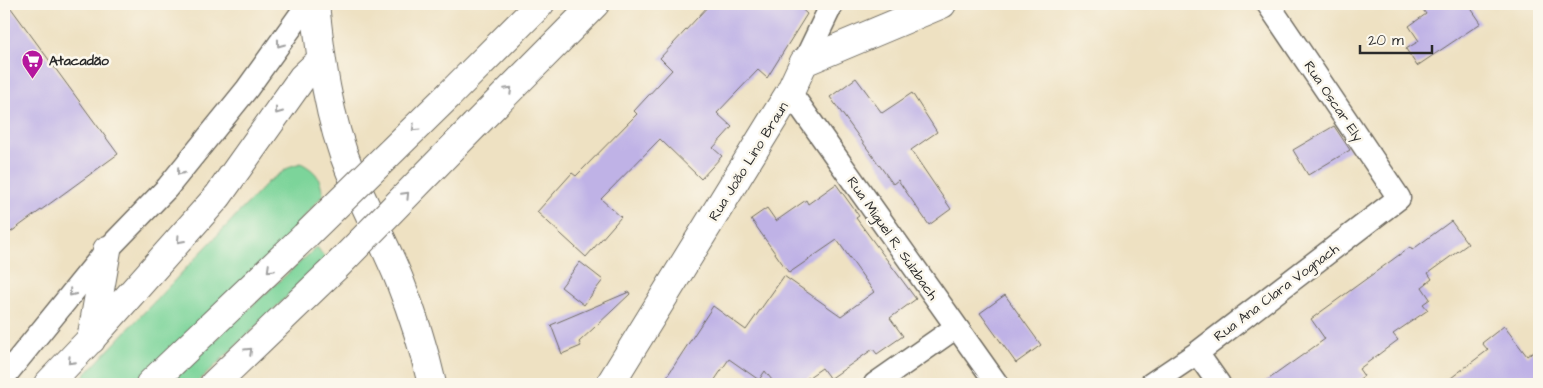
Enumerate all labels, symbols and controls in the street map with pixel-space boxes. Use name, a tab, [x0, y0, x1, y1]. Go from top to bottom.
scale bar	[1360, 22, 1433, 54]
text: 20 m	[1368, 30, 1404, 51]
one-way arrow	[277, 38, 286, 48]
supermarket icon: Atacadão	[21, 48, 45, 79]
place label: Atacadão	[49, 51, 109, 71]
street label: Rua Oscar Ely	[1299, 57, 1368, 146]
one-way arrow	[503, 87, 512, 96]
street label: Rua João Lino Braun	[704, 98, 794, 225]
one-way arrow	[275, 105, 284, 114]
one-way arrow	[412, 122, 421, 131]
one-way arrow	[177, 166, 186, 175]
street label: Rua Miguel R. Sulzbach	[842, 173, 943, 304]
one-way arrow	[400, 192, 409, 201]
one-way arrow	[176, 234, 185, 243]
street label: Rua Ana Clara Vognach	[1210, 239, 1343, 347]
one-way arrow	[266, 264, 275, 273]
one-way arrow	[70, 287, 78, 296]
one-way arrow	[243, 347, 252, 356]
one-way arrow	[68, 355, 77, 364]

